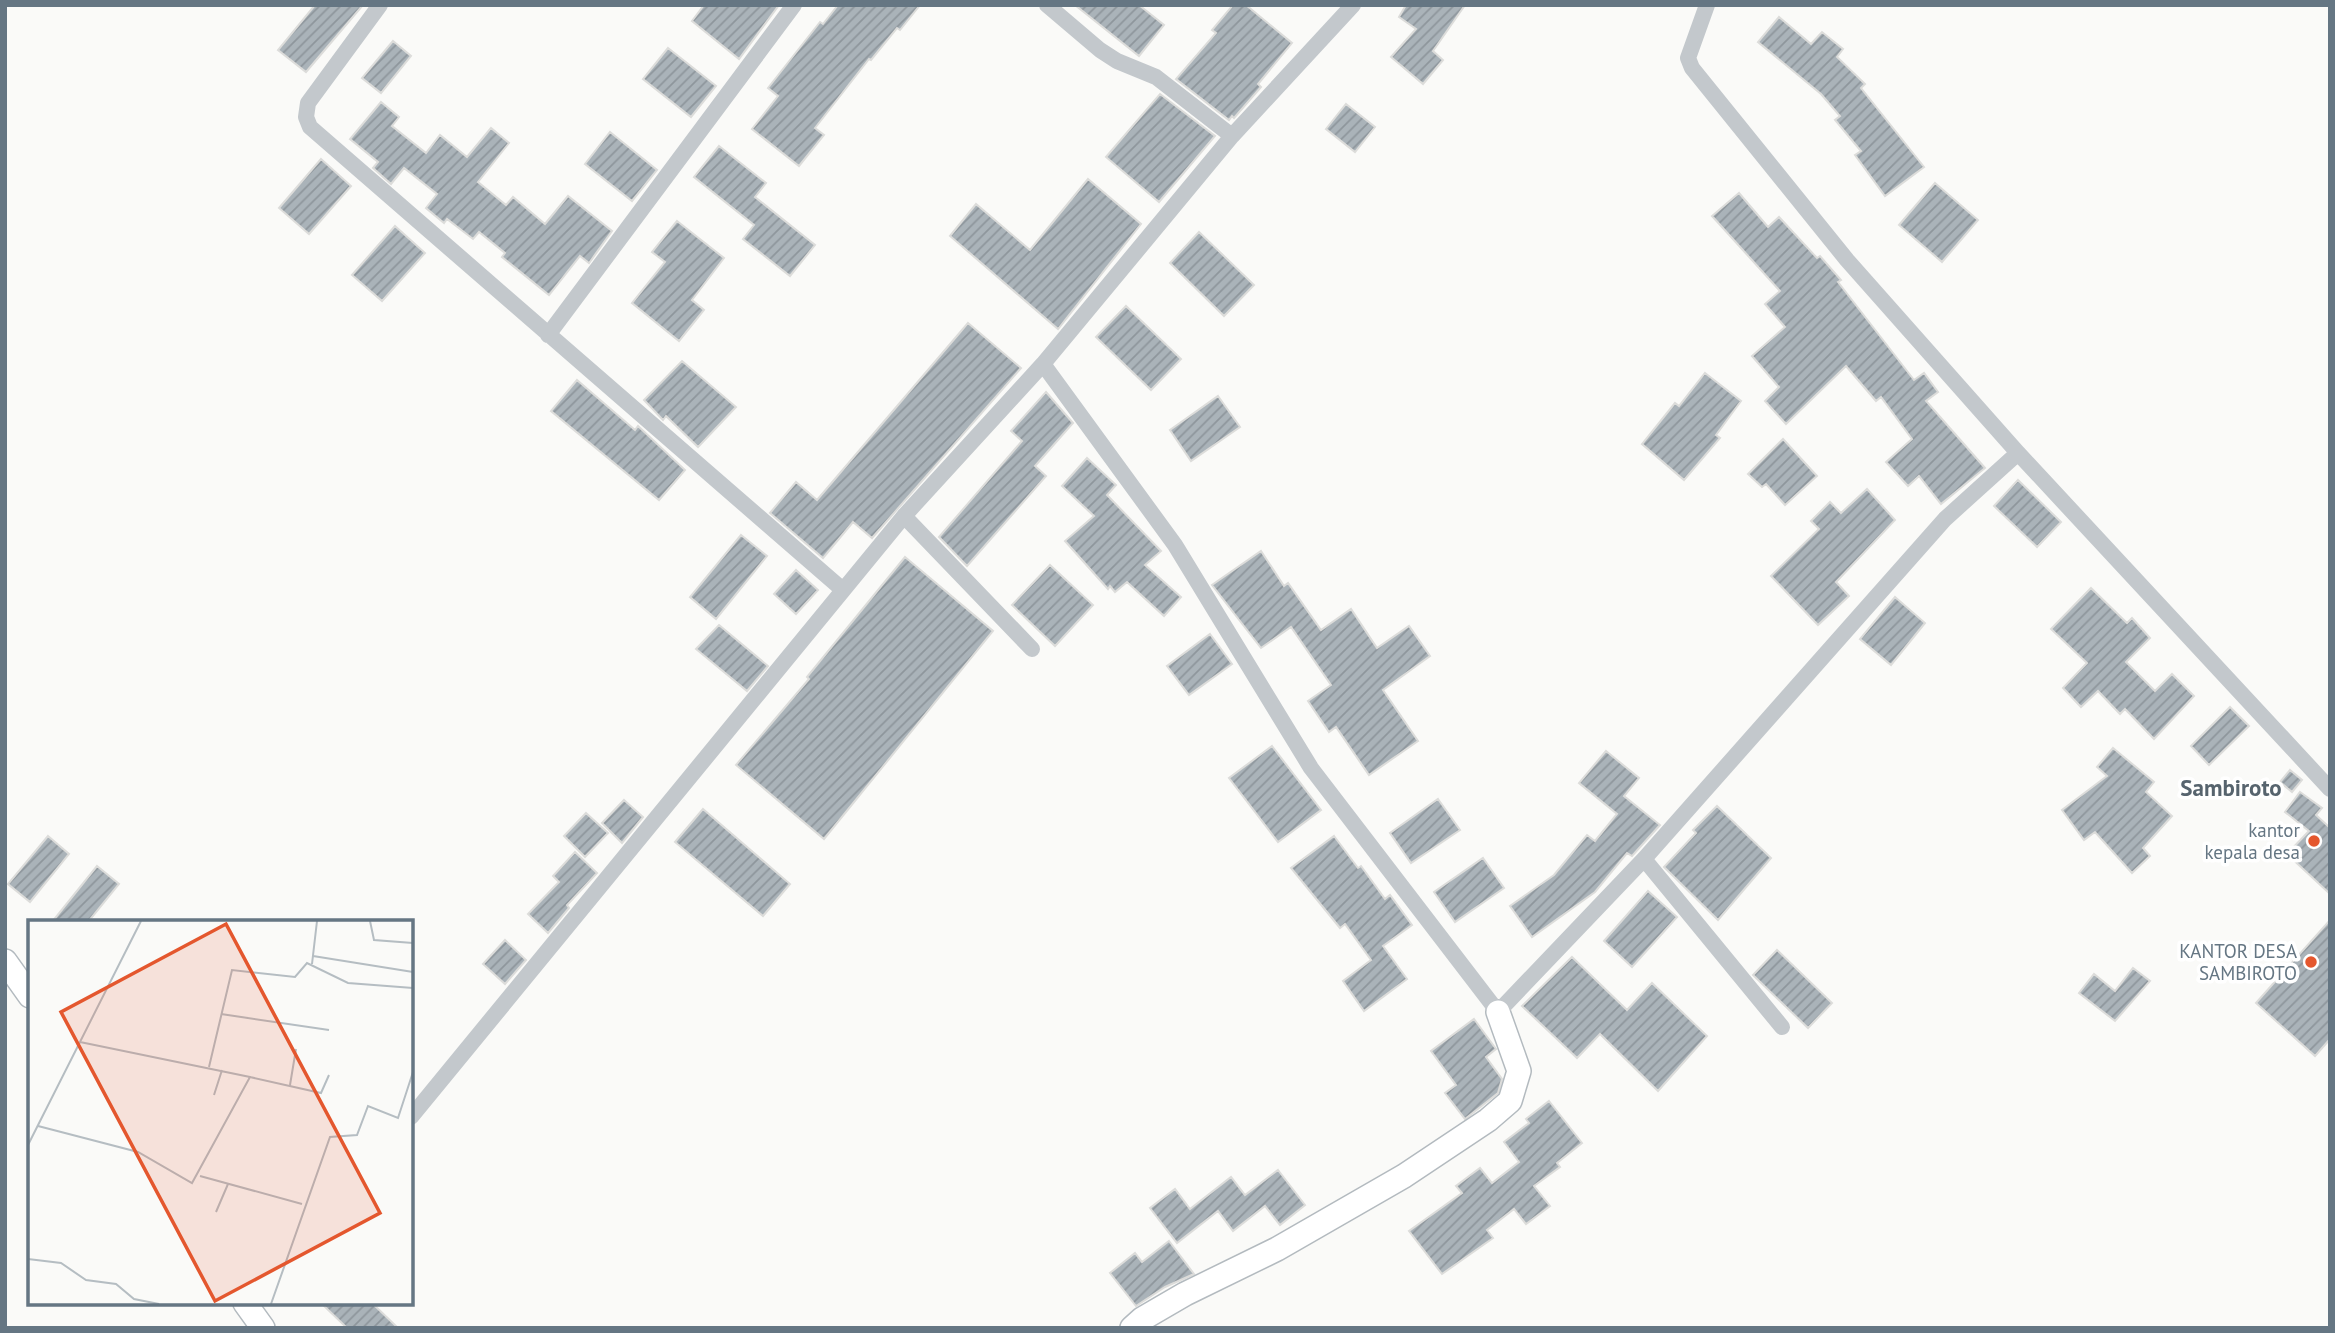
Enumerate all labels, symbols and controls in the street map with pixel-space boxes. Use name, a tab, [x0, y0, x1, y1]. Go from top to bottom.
district label: Sambiroto	[2180, 773, 2282, 802]
place label: kantor kepala desa	[2204, 818, 2301, 864]
marker: kantor kepala desa	[2306, 833, 2322, 849]
inset map	[28, 920, 413, 1305]
place label: KANTOR DESA SAMBIROTO	[2179, 939, 2297, 985]
marker: KANTOR DESA SAMBIROTO	[2303, 954, 2319, 970]

